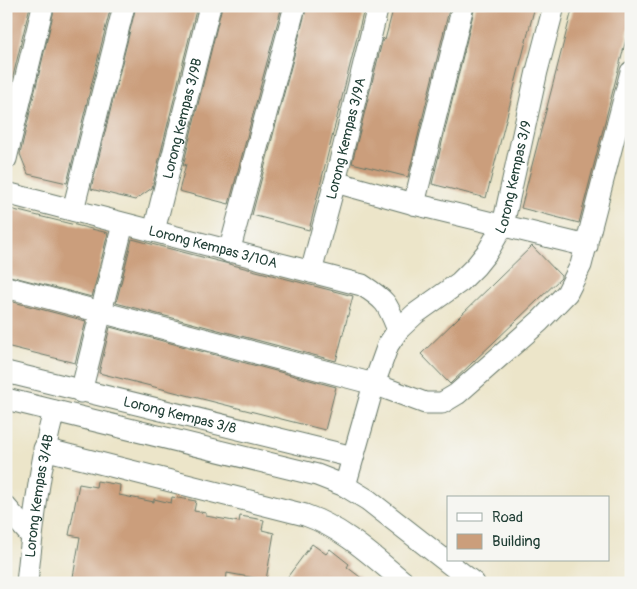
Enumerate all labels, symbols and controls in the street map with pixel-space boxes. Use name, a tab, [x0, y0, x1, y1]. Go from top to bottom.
street label: Lorong Kempas 3/9B	[159, 56, 205, 180]
street label: Lorong Kempas 3/9A	[322, 76, 369, 201]
street label: Lorong Kempas 3/9	[491, 119, 534, 237]
street label: Lorong Kempas 3/10A	[147, 222, 280, 271]
street label: Lorong Kempas 3/8	[122, 393, 238, 437]
street label: Lorong Kempas 3/4B	[21, 432, 57, 558]
legend	[447, 496, 610, 562]
text: Road	[492, 508, 523, 527]
text: Building	[492, 532, 540, 551]

